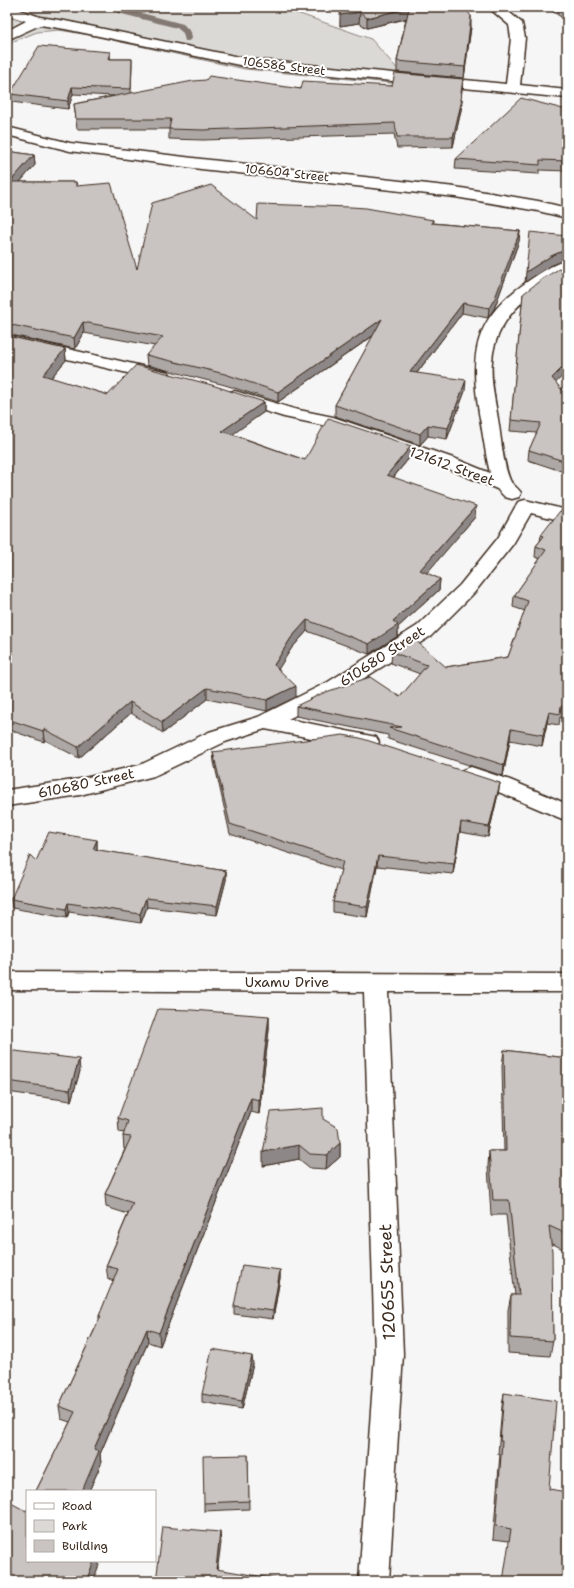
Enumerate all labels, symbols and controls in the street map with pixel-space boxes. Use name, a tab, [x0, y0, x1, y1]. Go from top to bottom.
street label: 106586 Street	[242, 53, 326, 79]
street label: 106604 Street	[244, 161, 330, 185]
street label: 121612 Street	[407, 442, 497, 490]
street label: 610680 Street	[336, 622, 428, 690]
street label: 610680 Street	[36, 764, 136, 802]
street label: Uxamu Drive	[245, 973, 329, 991]
street label: 120655 Street	[374, 1223, 400, 1341]
legend	[26, 1490, 156, 1562]
text: Road	[62, 1498, 93, 1514]
text: Park	[62, 1518, 88, 1534]
text: Building	[62, 1538, 108, 1554]

